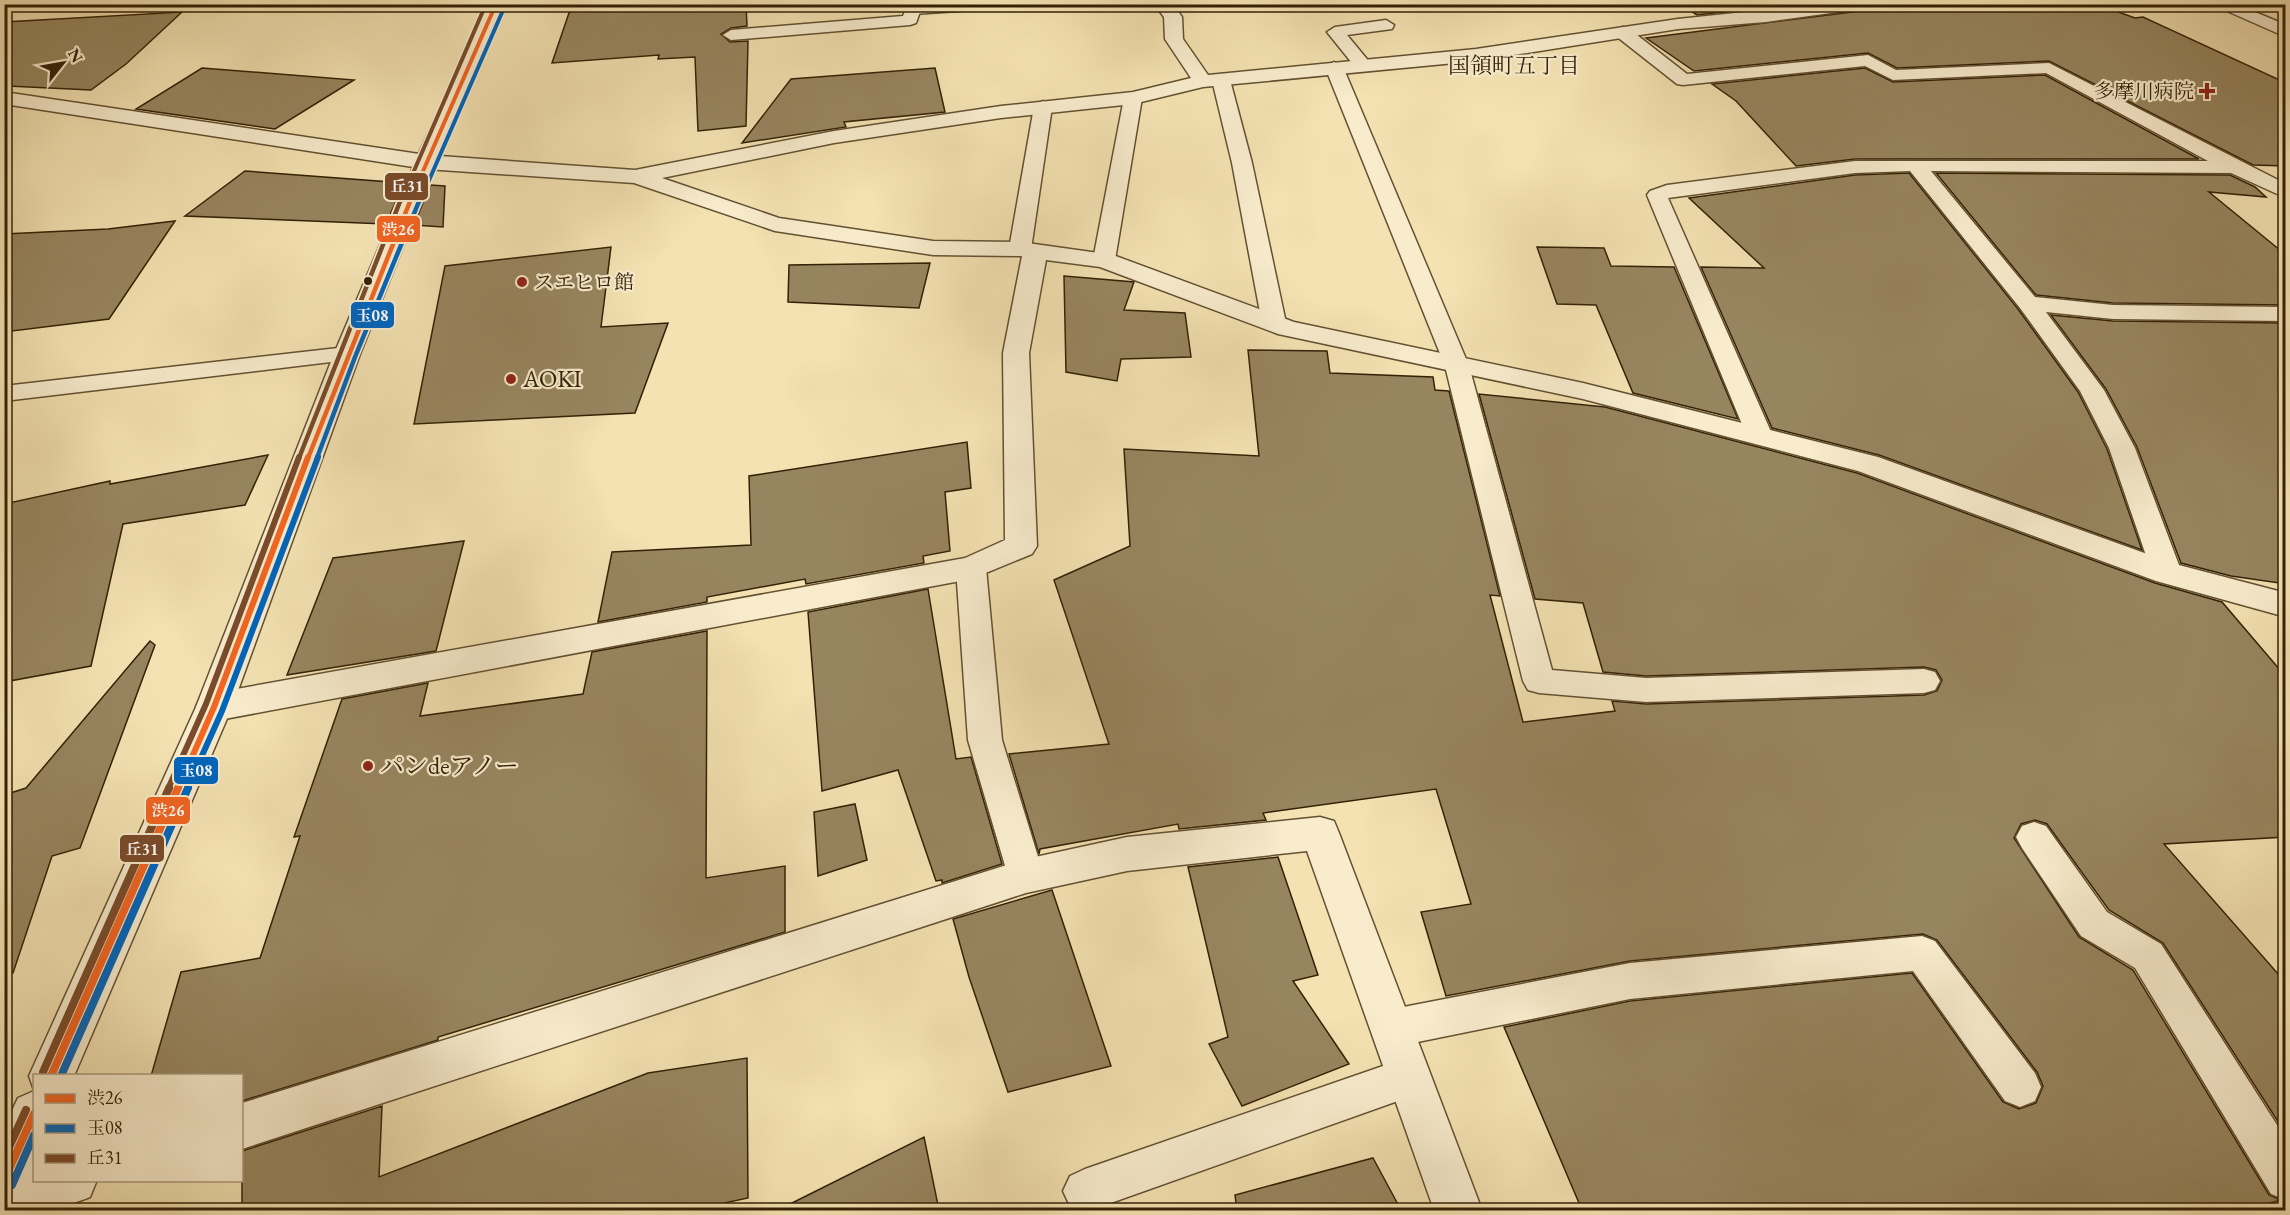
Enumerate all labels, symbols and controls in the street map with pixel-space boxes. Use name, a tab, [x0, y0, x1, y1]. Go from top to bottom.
north arrow	[33, 33, 93, 93]
text: N	[63, 45, 88, 67]
district label: 国領町五丁目	[1448, 51, 1580, 80]
place label: 多摩川病院	[2094, 78, 2194, 104]
marker: 多摩川病院	[2198, 82, 2216, 100]
line badge: 丘31	[384, 172, 429, 201]
text: 丘31	[391, 176, 423, 197]
line badge: 渋26	[376, 215, 421, 243]
text: 渋26	[382, 219, 415, 240]
place label: スエヒロ館	[534, 269, 634, 295]
unlabelled marker	[362, 275, 374, 287]
marker: スエヒロ館	[515, 275, 529, 289]
line badge: 玉08	[350, 301, 395, 329]
text: 玉08	[356, 305, 388, 326]
place label: AOKI	[522, 363, 582, 394]
marker: AOKI	[504, 372, 518, 386]
place label: パンdeアノー	[380, 750, 519, 781]
line badge: 玉08	[173, 756, 219, 785]
marker: パンdeアノー	[361, 759, 375, 773]
text: 玉08	[180, 760, 212, 781]
line badge: 渋26	[145, 796, 191, 825]
text: 渋26	[152, 800, 185, 821]
line badge: 丘31	[119, 834, 165, 863]
text: 丘31	[126, 839, 158, 860]
legend	[33, 1074, 243, 1182]
text: 渋26	[87, 1086, 123, 1109]
text: 玉08	[87, 1116, 122, 1139]
text: 丘31	[87, 1146, 122, 1169]

